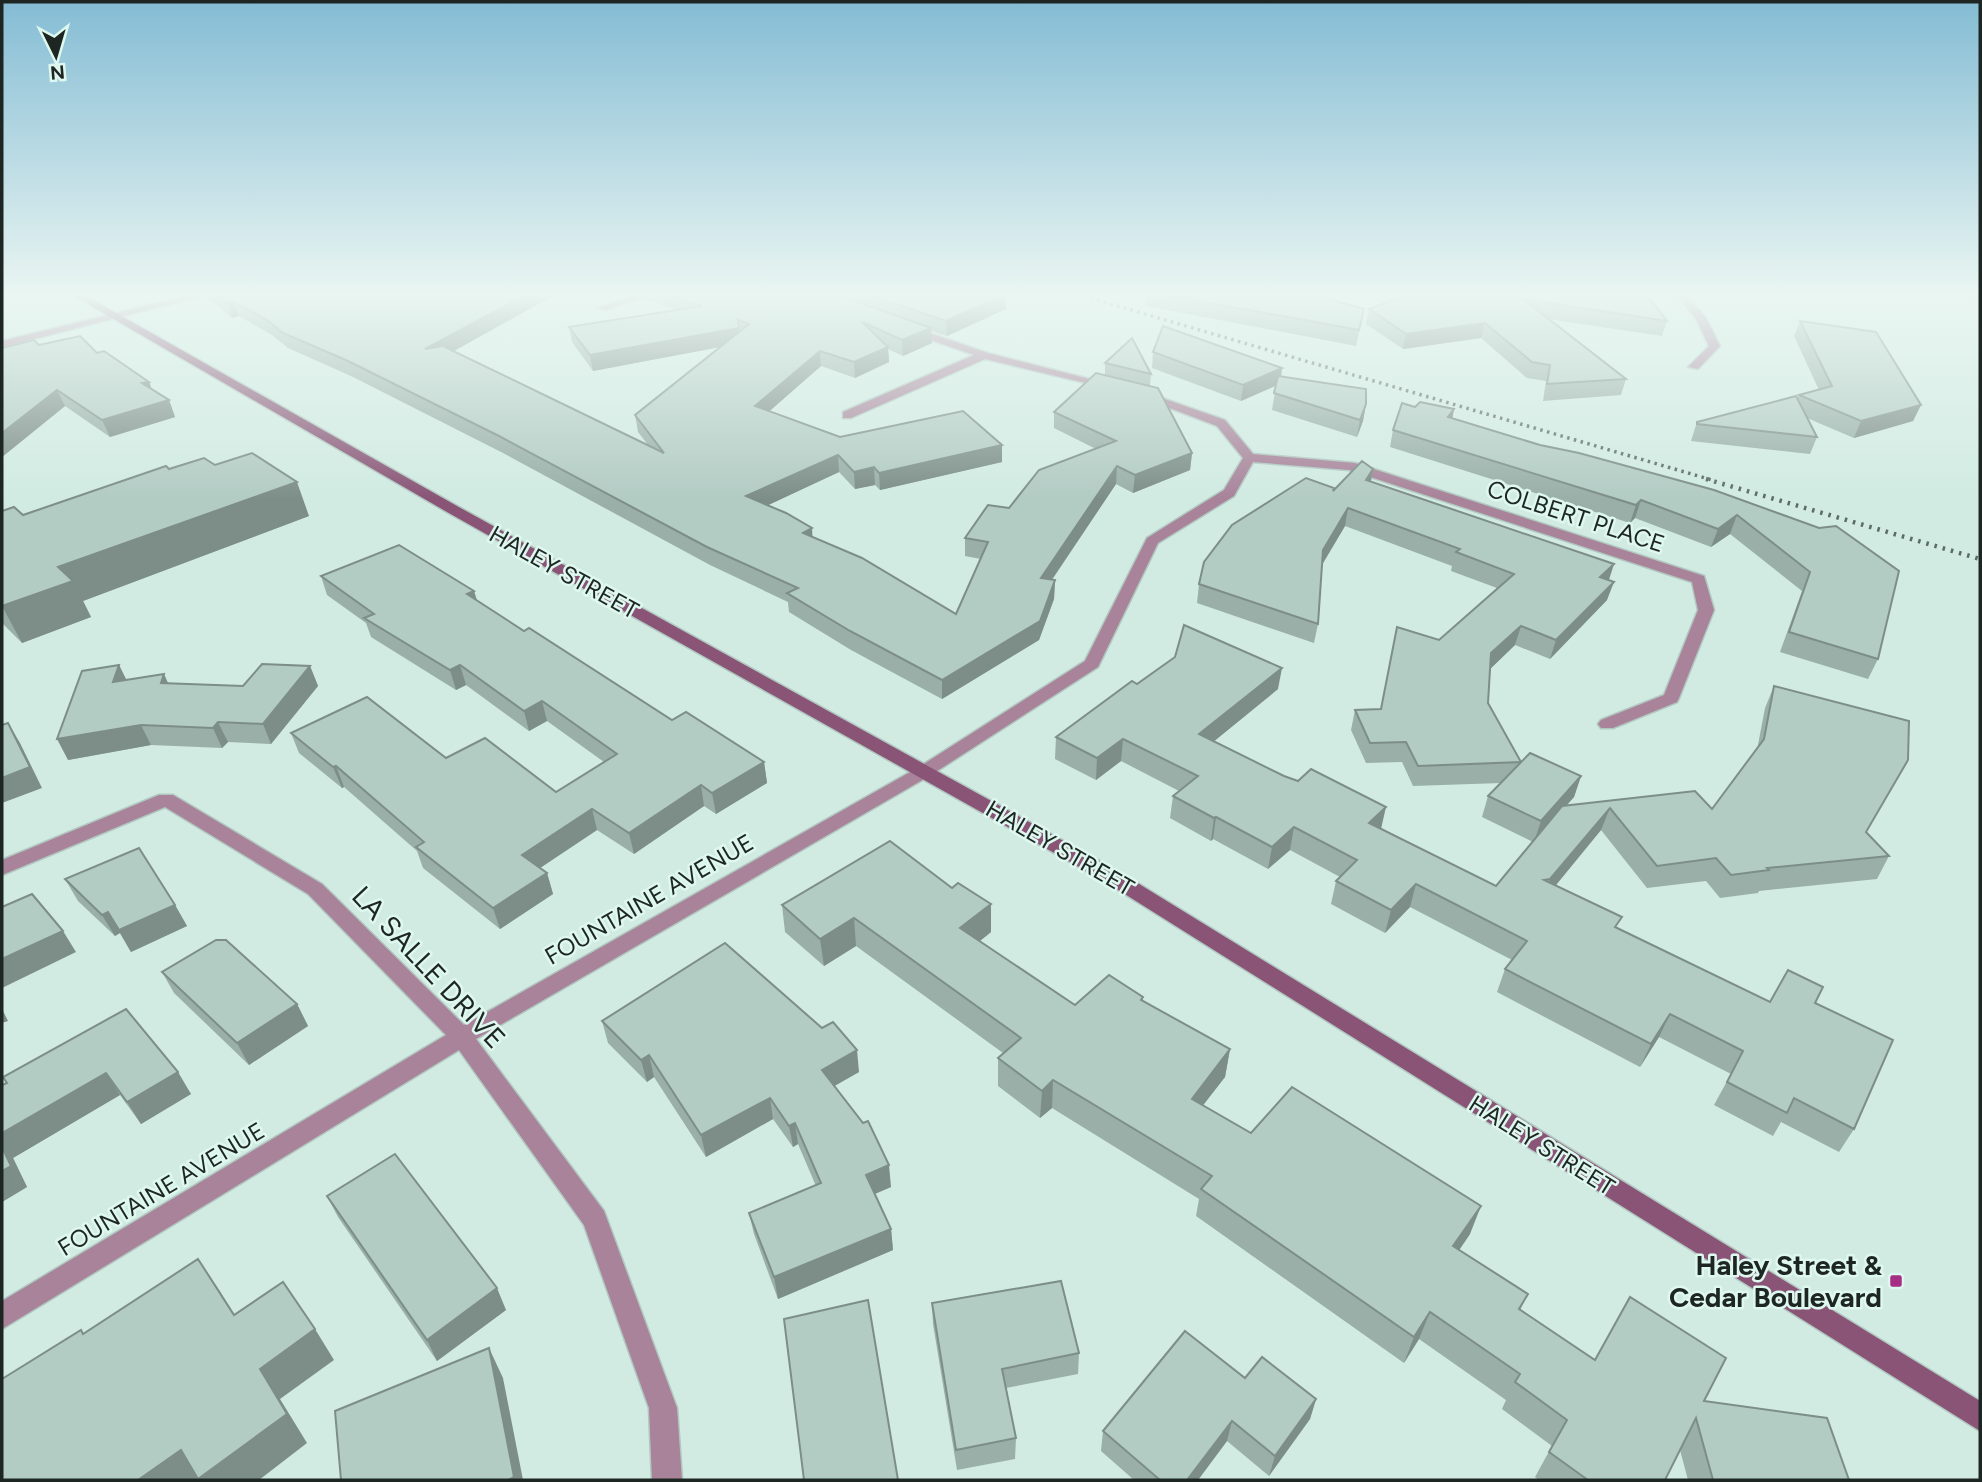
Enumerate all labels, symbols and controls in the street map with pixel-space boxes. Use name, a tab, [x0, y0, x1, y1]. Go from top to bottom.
north arrow	[21, 21, 91, 91]
text: N	[49, 60, 66, 85]
street label: COLBERT PLACE	[1484, 474, 1668, 558]
street label: HALEY STREET	[484, 519, 644, 625]
street label: HALEY STREET	[981, 794, 1139, 902]
street label: FOUNTAINE AVENUE	[540, 827, 758, 971]
street label: LA SALLE DRIVE	[345, 879, 513, 1055]
street label: HALEY STREET	[1464, 1089, 1620, 1201]
street label: FOUNTAINE AVENUE	[52, 1116, 270, 1262]
place label: Haley Street & Cedar Boulevard	[1669, 1248, 1883, 1314]
marker: Haley Street & Cedar Boulevard	[1888, 1273, 1904, 1289]

